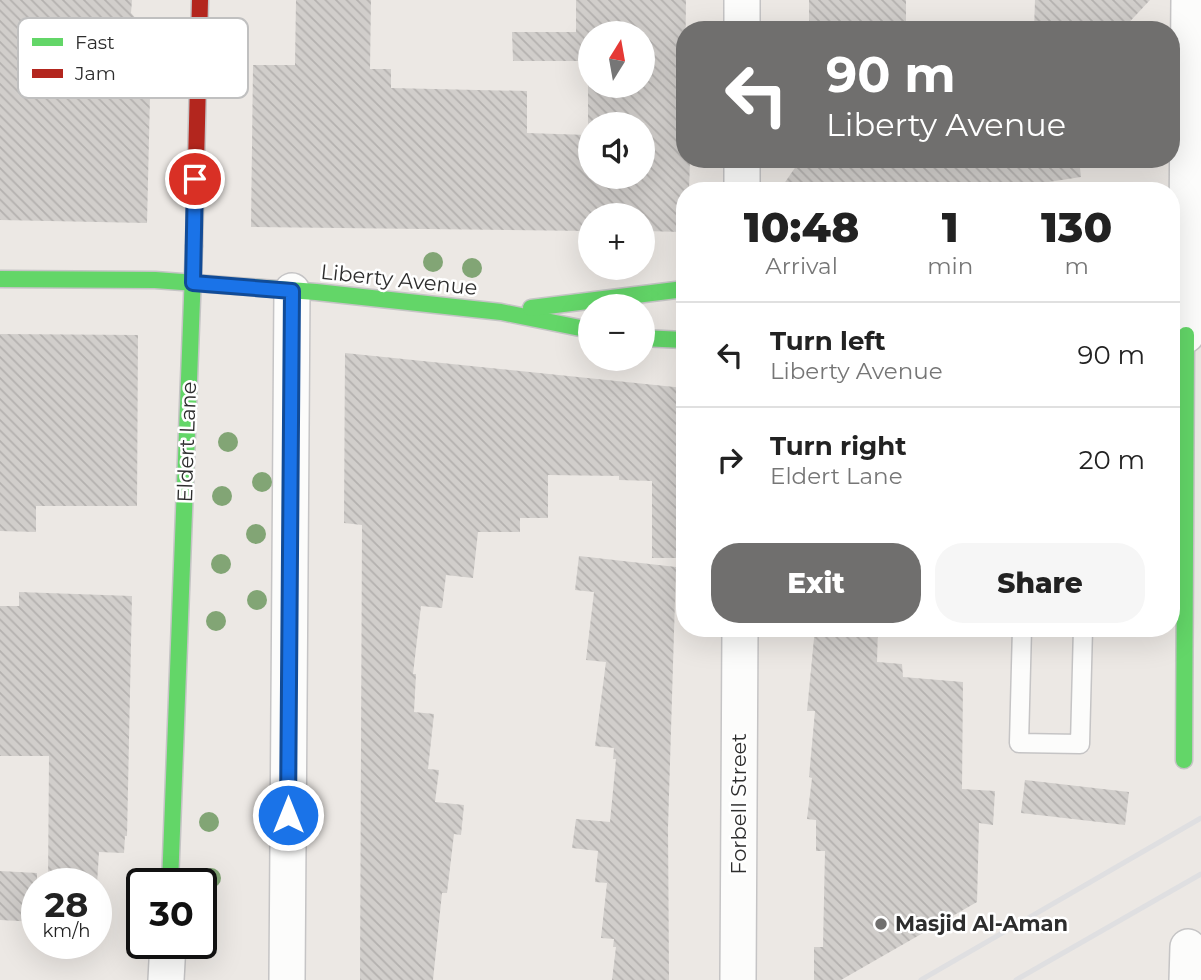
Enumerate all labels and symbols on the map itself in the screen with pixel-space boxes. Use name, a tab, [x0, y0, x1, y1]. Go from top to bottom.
legend	[18, 18, 248, 98]
north arrow	[578, 21, 654, 98]
text: Fast	[75, 31, 115, 54]
text: Jam	[74, 62, 116, 85]
pin	[165, 149, 225, 209]
street label: Liberty Avenue	[319, 259, 479, 300]
street label: Eldert Lane	[172, 381, 201, 503]
street label: Forbell Street	[726, 733, 751, 875]
position arrow	[251, 778, 325, 852]
speed limit sign: 30	[126, 868, 217, 959]
place label: Masjid Al-Aman	[895, 911, 1068, 936]
marker: Masjid Al-Aman	[873, 916, 889, 932]

